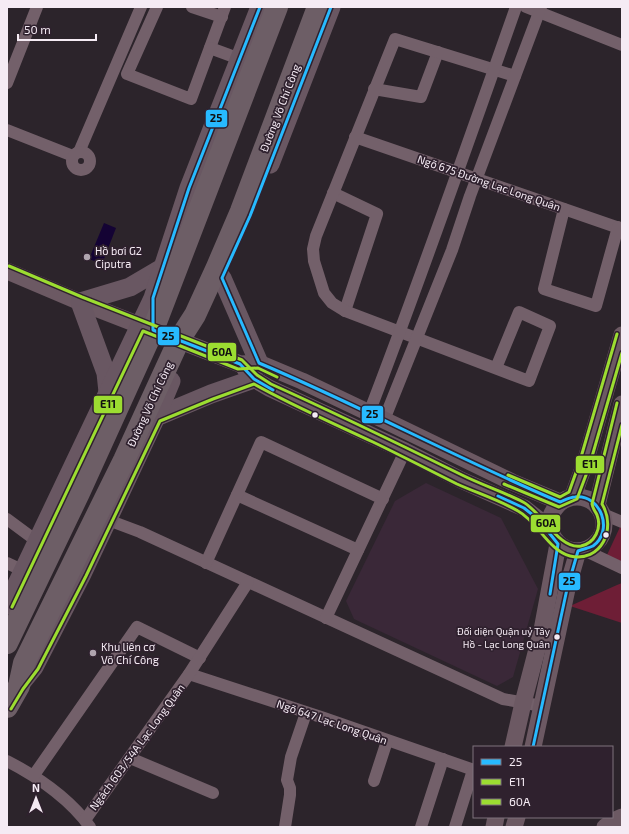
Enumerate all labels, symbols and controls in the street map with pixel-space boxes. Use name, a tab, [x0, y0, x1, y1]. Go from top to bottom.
scale bar	[18, 16, 96, 42]
text: 50 m	[24, 22, 51, 36]
street label: Đường Võ Chí Công	[257, 62, 302, 154]
line badge: 25	[205, 109, 228, 128]
text: 25	[210, 111, 222, 124]
street label: Ngõ 675 Đường Lạc Long Quân	[416, 152, 562, 214]
place label: Hồ bơi G2 Ciputra	[95, 244, 142, 270]
marker: Hồ bơi G2 Ciputra	[82, 252, 92, 262]
line badge: 25	[157, 326, 180, 346]
text: 25	[162, 329, 174, 342]
line badge: 60A	[207, 342, 237, 362]
text: 60A	[212, 345, 233, 358]
street label: Đường Võ Chí Công	[124, 359, 175, 449]
line badge: E11	[93, 395, 123, 414]
text: E11	[100, 397, 116, 410]
line badge: 25	[361, 405, 384, 424]
text: 25	[366, 407, 378, 420]
unlabelled marker	[310, 410, 320, 420]
line badge: E11	[575, 455, 605, 474]
text: E11	[582, 457, 598, 470]
line badge: 60A	[530, 514, 561, 533]
text: 60A	[536, 516, 557, 529]
unlabelled marker	[601, 530, 611, 540]
line badge: 25	[558, 572, 581, 591]
text: 25	[563, 574, 575, 587]
place label: Đối diện Quận uỷ Tây Hồ - Lạc Long Quân	[457, 625, 551, 651]
marker: Đối diện Quận uỷ Tây Hồ - Lạc Long Quân	[552, 632, 562, 642]
place label: Khu liên cơ Võ Chí Công	[101, 640, 159, 666]
marker: Khu liên cơ Võ Chí Công	[88, 648, 98, 658]
street label: Ngách 603/54A Lạc Long Quân	[86, 681, 188, 813]
street label: Ngõ 647 Lạc Long Quân	[275, 696, 389, 748]
legend	[473, 746, 613, 818]
text: 25	[509, 754, 522, 768]
text: E11	[509, 774, 525, 788]
north arrow	[16, 778, 56, 818]
text: N	[32, 781, 40, 794]
text: 60A	[509, 794, 531, 808]

